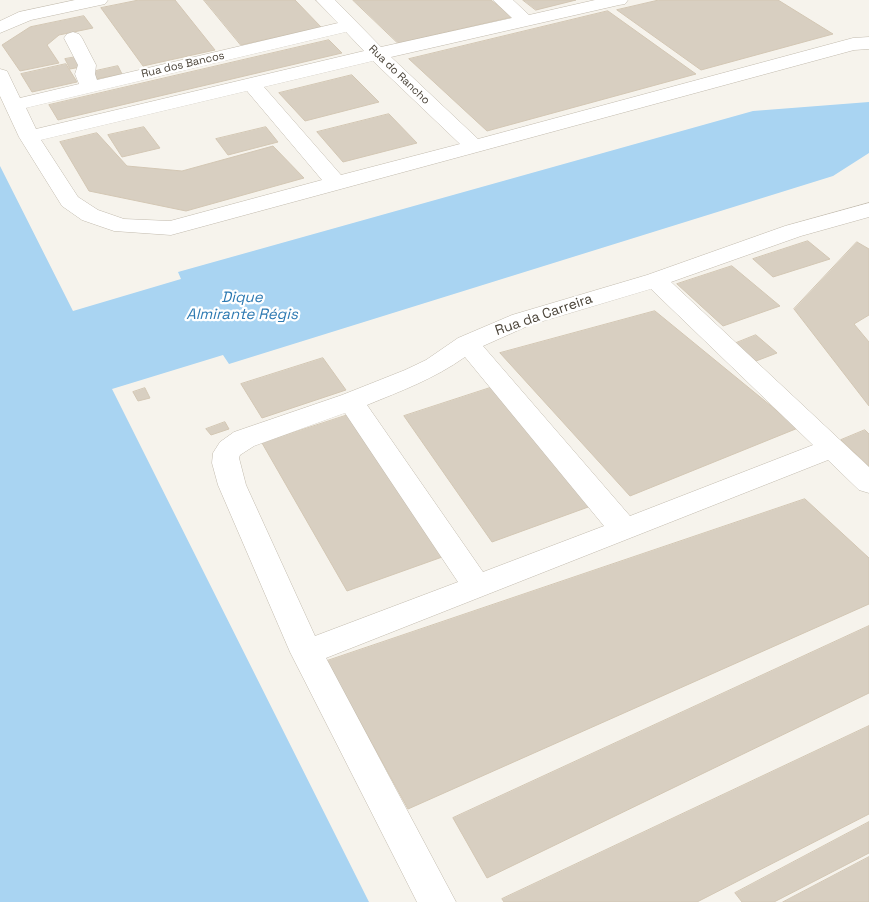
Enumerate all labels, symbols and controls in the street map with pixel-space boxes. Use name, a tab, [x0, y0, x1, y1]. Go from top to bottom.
street label: Rua do Rancho	[366, 43, 432, 107]
street label: Rua dos Bancos	[140, 49, 226, 81]
water label: Dique Almirante Régis	[186, 289, 298, 324]
street label: Rua da Carreira	[493, 290, 595, 340]

